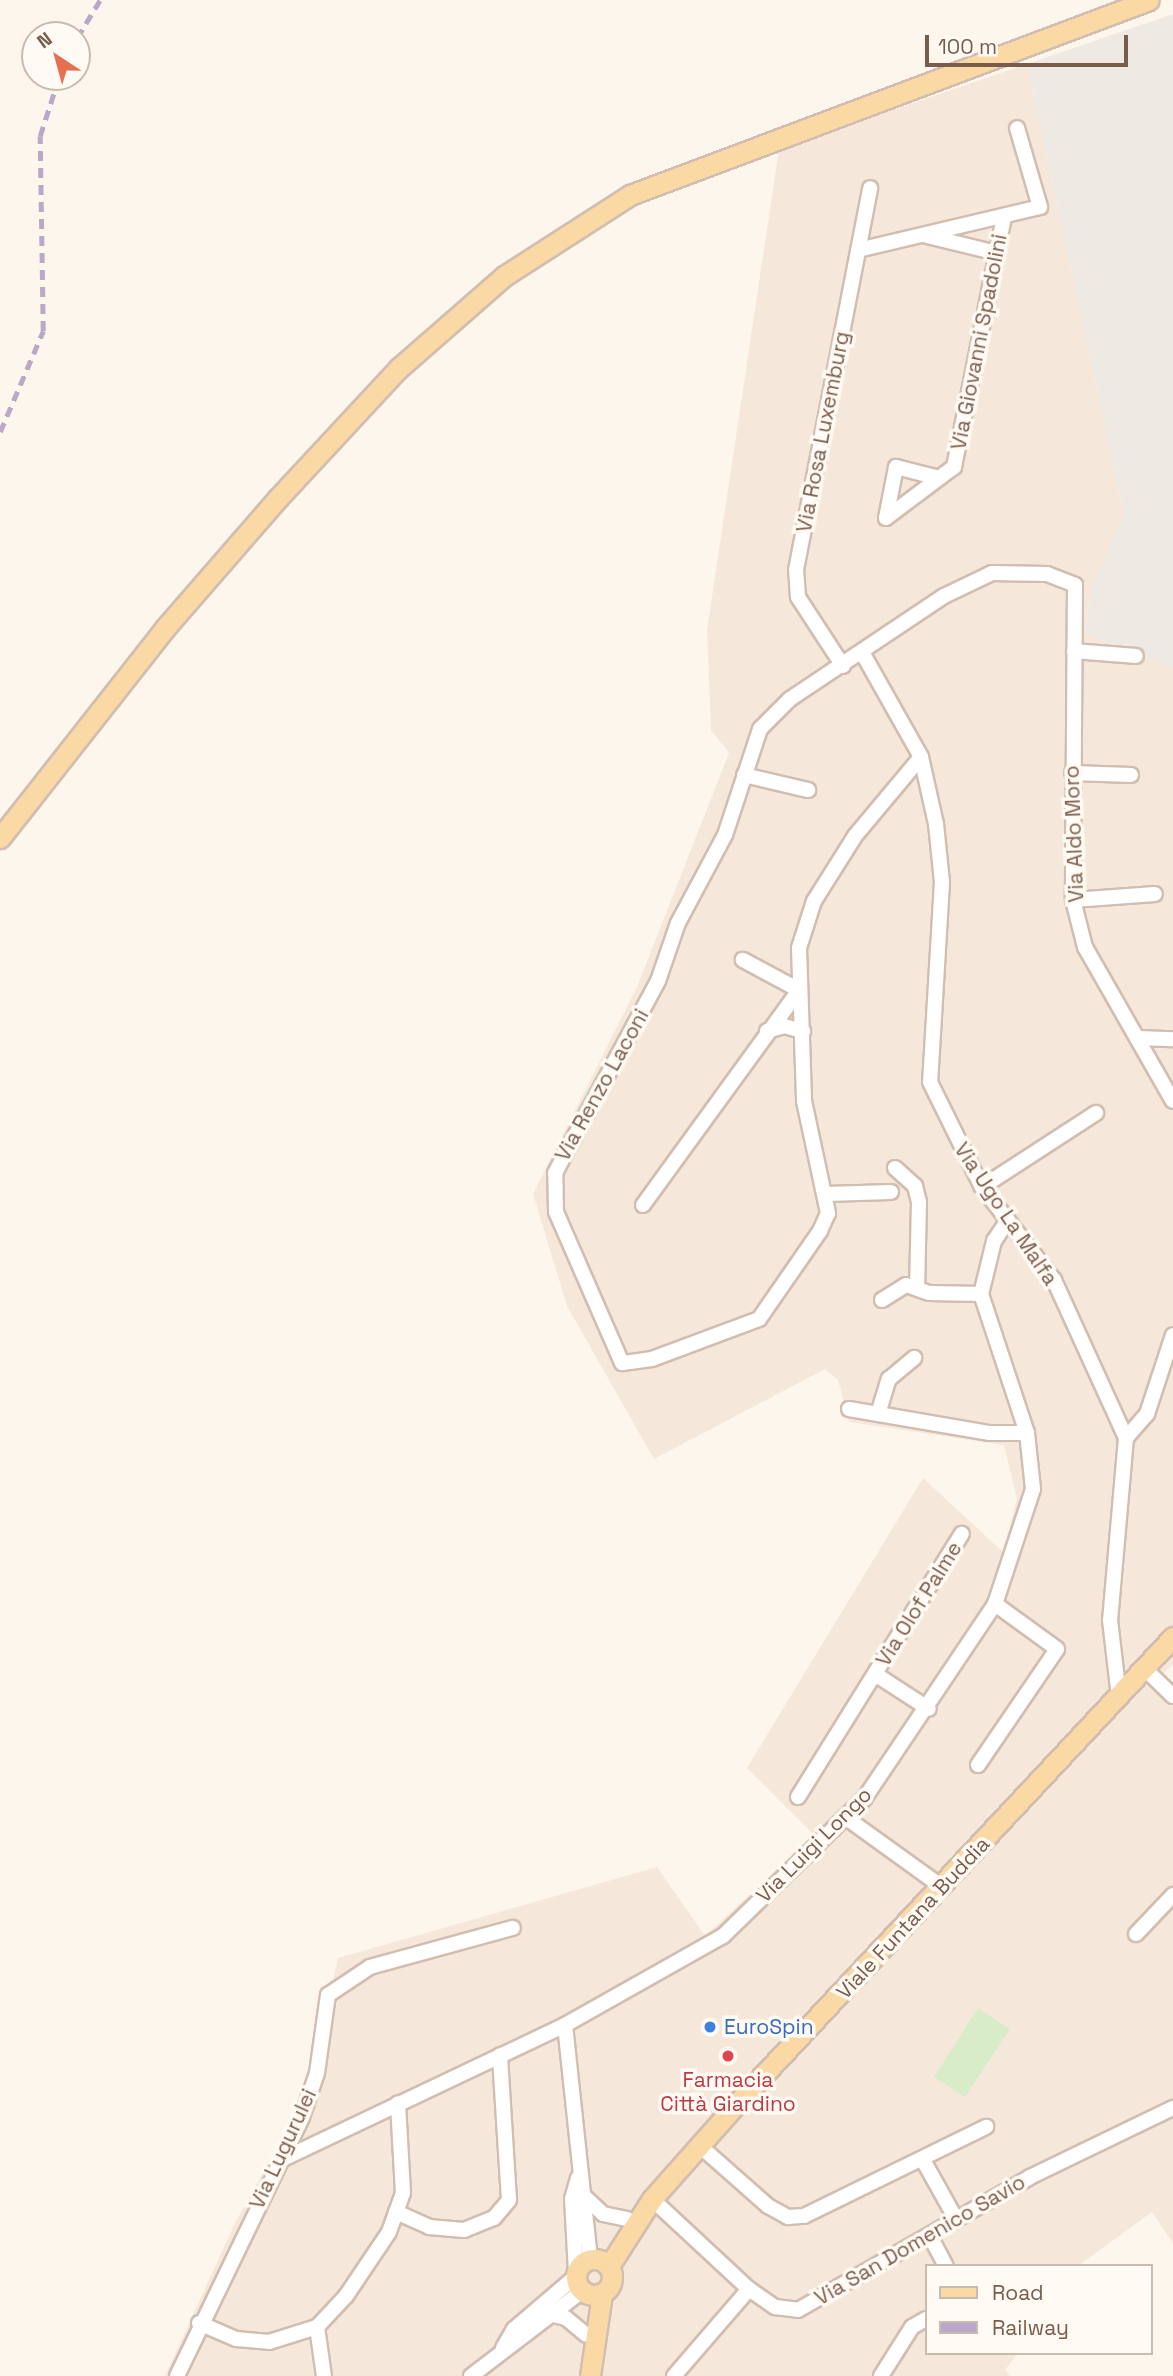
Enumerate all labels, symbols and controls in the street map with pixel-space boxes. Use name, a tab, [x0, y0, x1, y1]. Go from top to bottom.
north arrow	[21, 21, 91, 91]
scale bar	[928, 21, 1131, 65]
text: N	[32, 26, 57, 54]
text: 100 m	[938, 33, 997, 60]
street label: Via Giovanni Spadolini	[946, 232, 1012, 452]
street label: Via Rosa Luxemburg	[791, 329, 855, 535]
street label: Via Aldo Moro	[1059, 765, 1089, 903]
street label: Via Renzo Laconi	[550, 1005, 654, 1165]
street label: Via Ugo La Malfa	[949, 1138, 1063, 1290]
street label: Via Olof Palme	[871, 1537, 967, 1671]
street label: Via Luigi Longo	[751, 1782, 877, 1908]
street label: Viale Funtana Buddia	[831, 1832, 995, 2004]
place label: EuroSpin	[724, 2014, 814, 2040]
marker: EuroSpin	[702, 2019, 718, 2035]
marker: Farmacia Città Giardino	[720, 2048, 736, 2064]
place label: Farmacia Città Giardino	[660, 2067, 796, 2117]
street label: Via Lugurulei	[244, 2085, 322, 2213]
street label: Via San Domenico Savio	[810, 2169, 1030, 2311]
legend	[925, 2264, 1152, 2355]
text: Road	[992, 2279, 1044, 2306]
text: Railway	[992, 2314, 1069, 2341]

